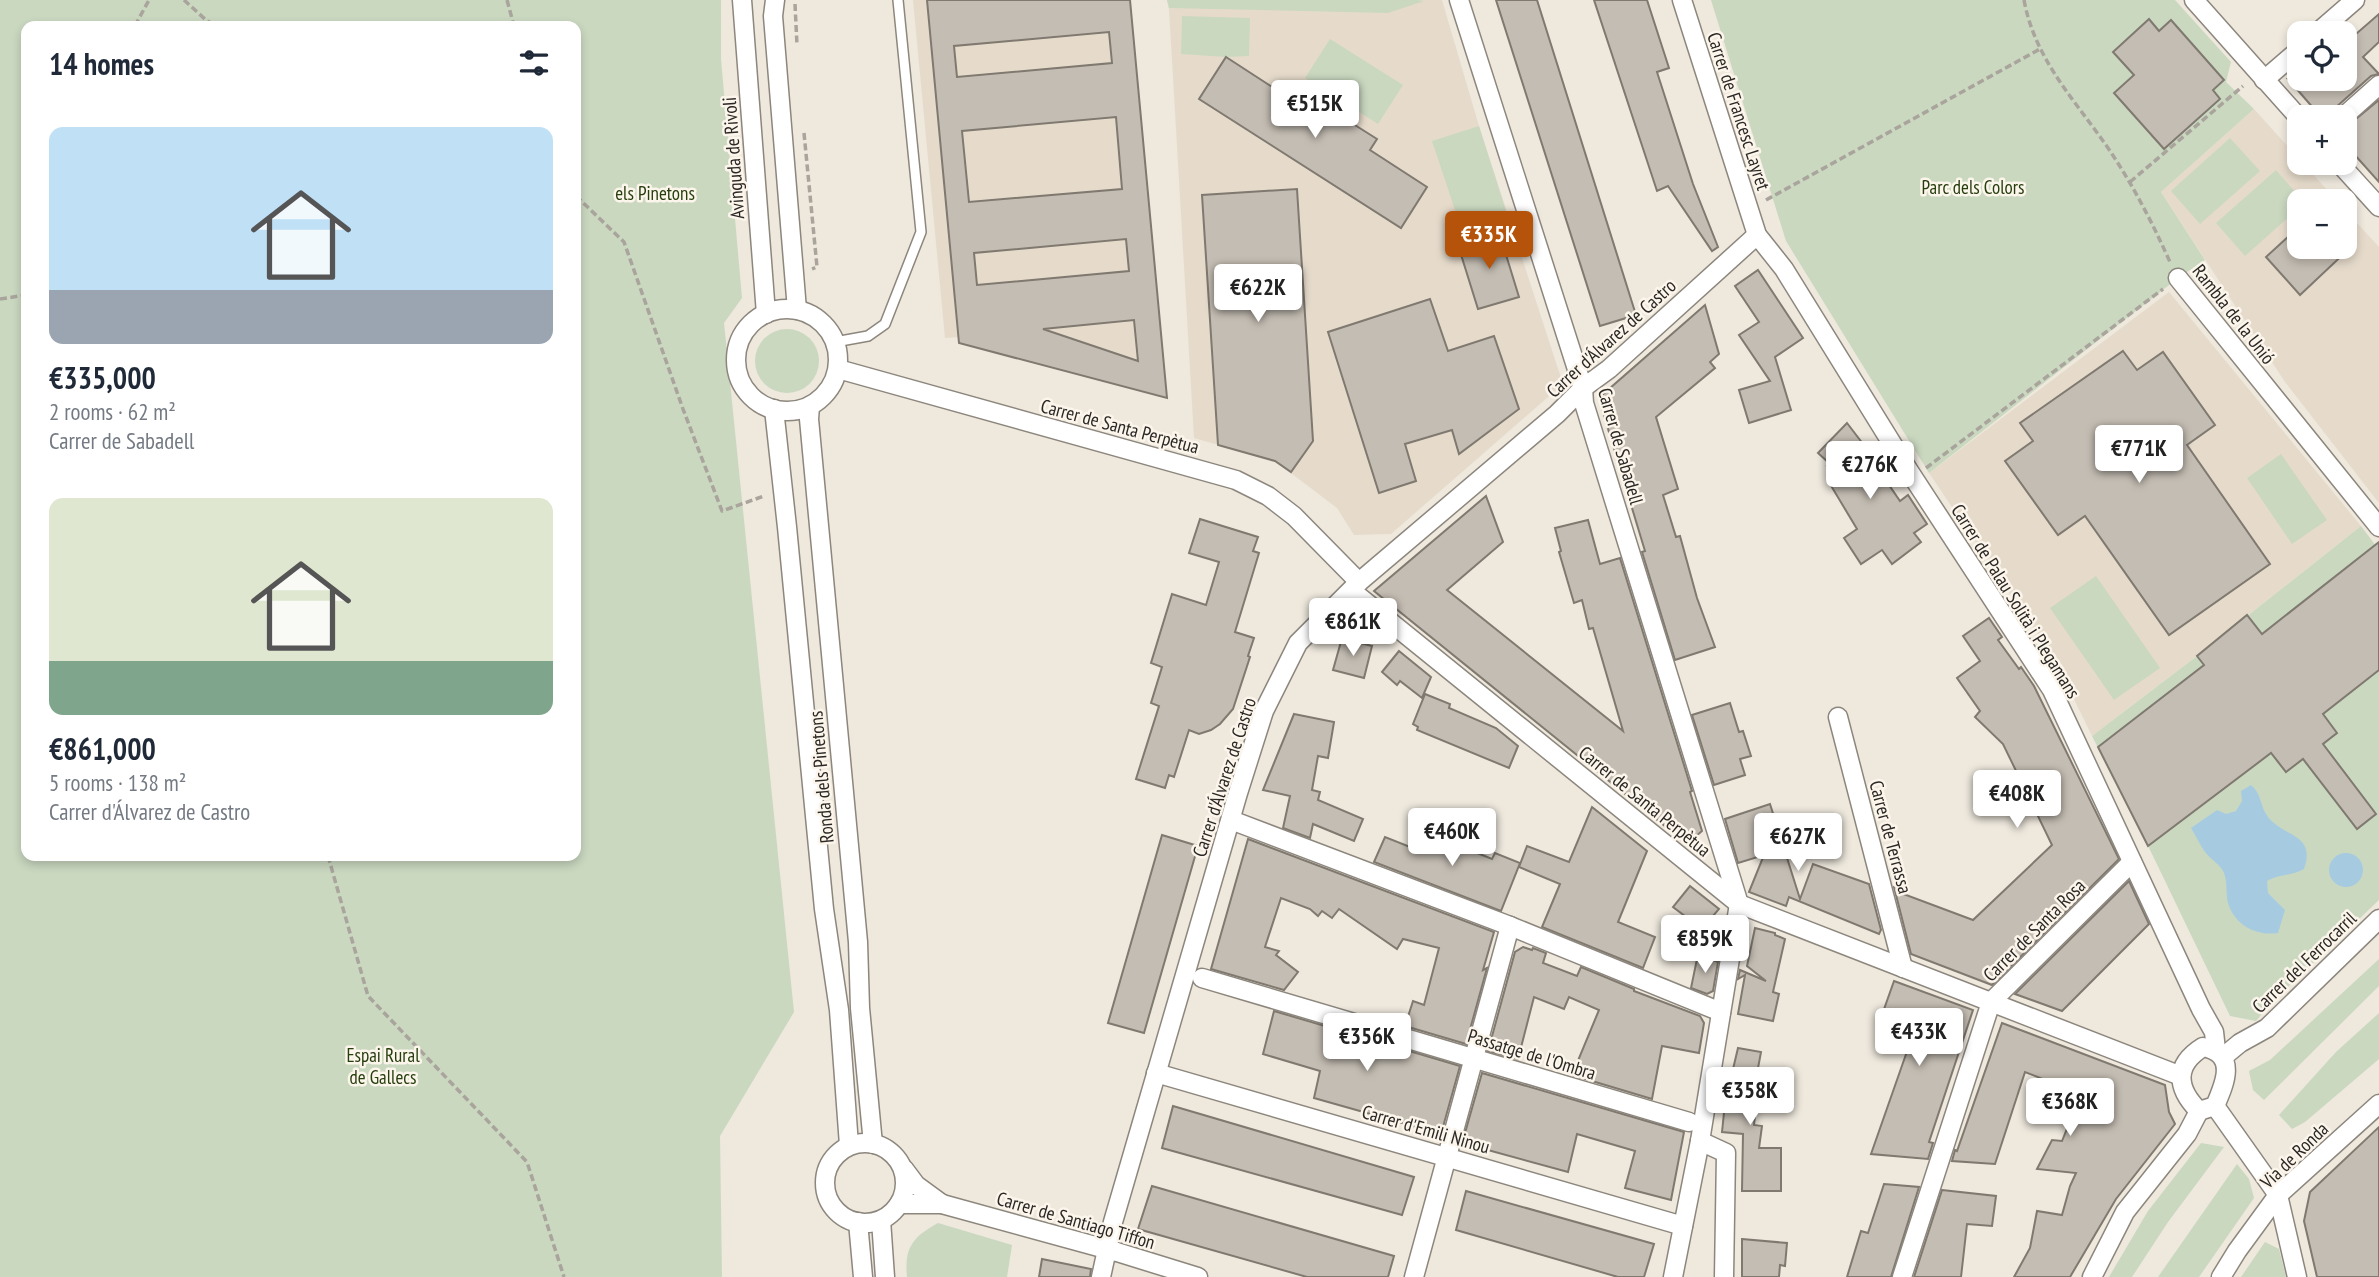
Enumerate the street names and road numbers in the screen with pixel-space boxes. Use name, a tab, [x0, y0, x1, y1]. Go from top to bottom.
street label: Carrer de Francesc Layret	[1702, 29, 1776, 194]
street label: Avinguda de Rivoli	[717, 96, 749, 220]
street label: Rambla de la Unió	[2188, 259, 2280, 369]
street label: Carrer d'Álvarez de Castro	[1541, 273, 1681, 403]
street label: Carrer de Sabadell	[1593, 385, 1649, 508]
street label: Carrer de Santa Perpètua	[1038, 393, 1202, 459]
street label: Carrer de Palau Solità i Plegamans	[1946, 499, 2086, 703]
street label: Carrer d'Álvarez de Castro	[1187, 694, 1261, 860]
street label: Ronda dels Pinetons	[803, 710, 839, 844]
street label: Carrer de Santa Perpètua	[1574, 740, 1716, 862]
street label: Carrer de Terrassa	[1864, 778, 1918, 896]
street label: Carrer de Santa Rosa	[1978, 874, 2090, 986]
street label: Carrer del Ferrocarril	[2247, 906, 2362, 1018]
street label: Passatge de l'Ombra	[1465, 1023, 1599, 1085]
street label: Carrer d'Emili Ninou	[1359, 1099, 1493, 1159]
street label: Via de Ronda	[2254, 1117, 2333, 1194]
street label: Carrer de Santiago Tiffon	[994, 1186, 1158, 1254]

